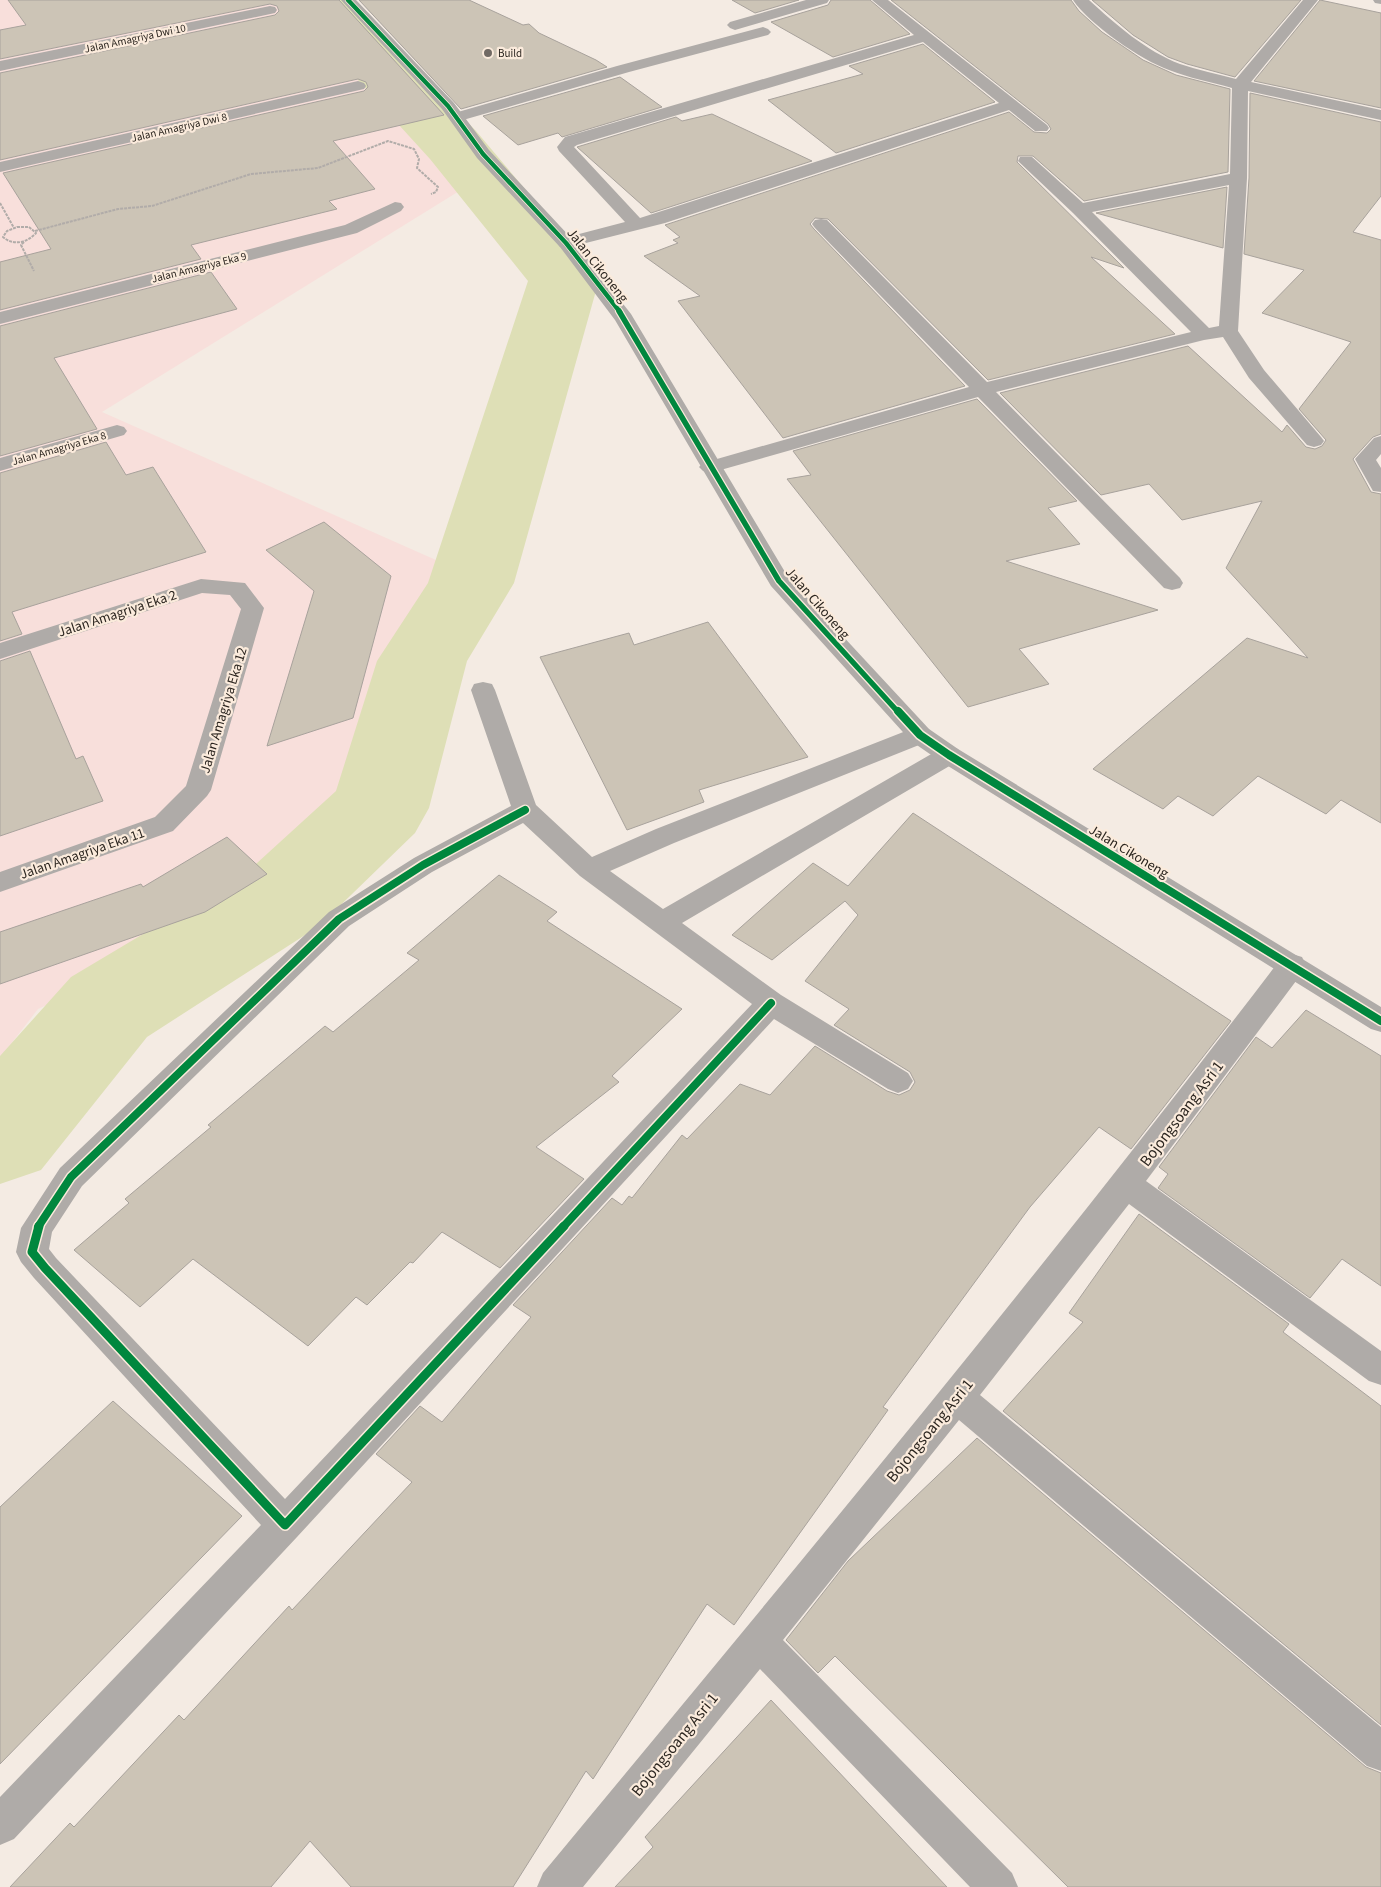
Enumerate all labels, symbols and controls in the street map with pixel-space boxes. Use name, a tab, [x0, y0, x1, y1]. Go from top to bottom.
street label: Jalan Amagriya Dwi 10	[83, 20, 187, 57]
place label: Build	[498, 46, 522, 61]
marker: Build	[482, 47, 494, 59]
street label: Jalan Amagriya Dwi 8	[130, 109, 229, 146]
street label: Jalan Cikoneng	[562, 224, 633, 307]
street label: Jalan Amagriya Eka 9	[150, 248, 248, 287]
street label: Jalan Amagriya Eka 8	[10, 428, 108, 469]
street label: Jalan Cikoneng	[780, 563, 854, 644]
street label: Jalan Amagriya Eka 2	[55, 585, 179, 643]
street label: Jalan Amagriya Eka 12	[195, 645, 253, 776]
street label: Jalan Cikoneng	[1085, 820, 1172, 884]
street label: Jalan Amagriya Eka 11	[17, 823, 147, 885]
street label: Bojongsoang Asri 1	[1135, 1056, 1229, 1171]
street label: Bojongsoang Asri 1	[881, 1374, 978, 1487]
street label: Bojongsoang Asri 1	[626, 1688, 723, 1801]

